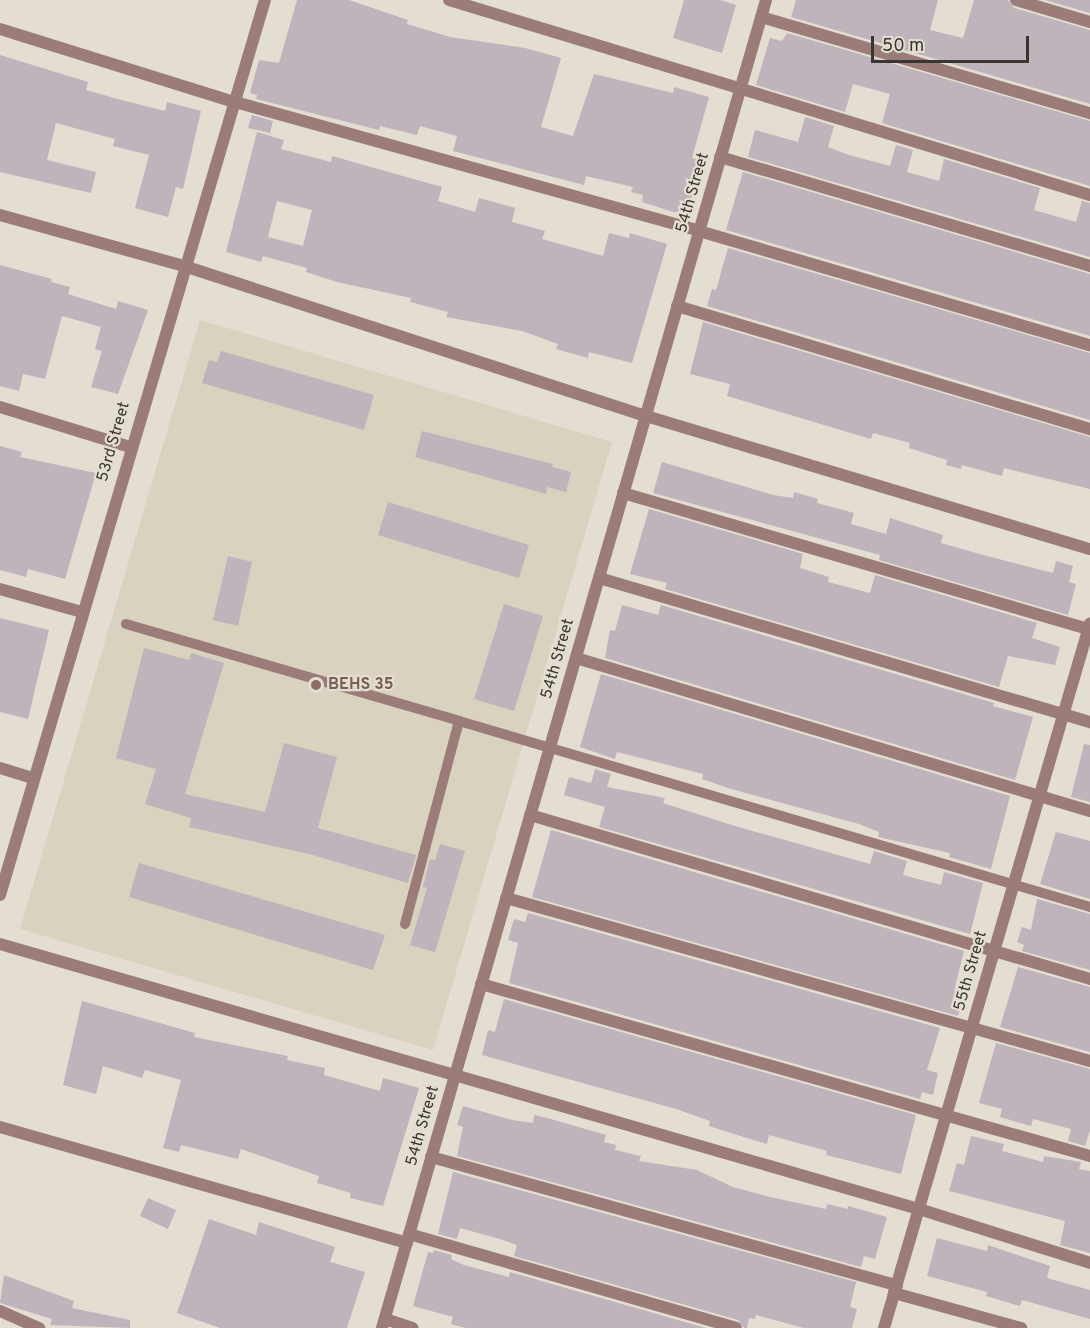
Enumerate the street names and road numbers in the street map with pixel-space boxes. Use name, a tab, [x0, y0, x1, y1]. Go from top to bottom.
street label: 54th Street	[672, 151, 714, 235]
street label: 53rd Street	[93, 400, 135, 484]
street label: 54th Street	[537, 617, 579, 701]
street label: 55th Street	[950, 929, 992, 1013]
street label: 54th Street	[402, 1084, 444, 1168]

